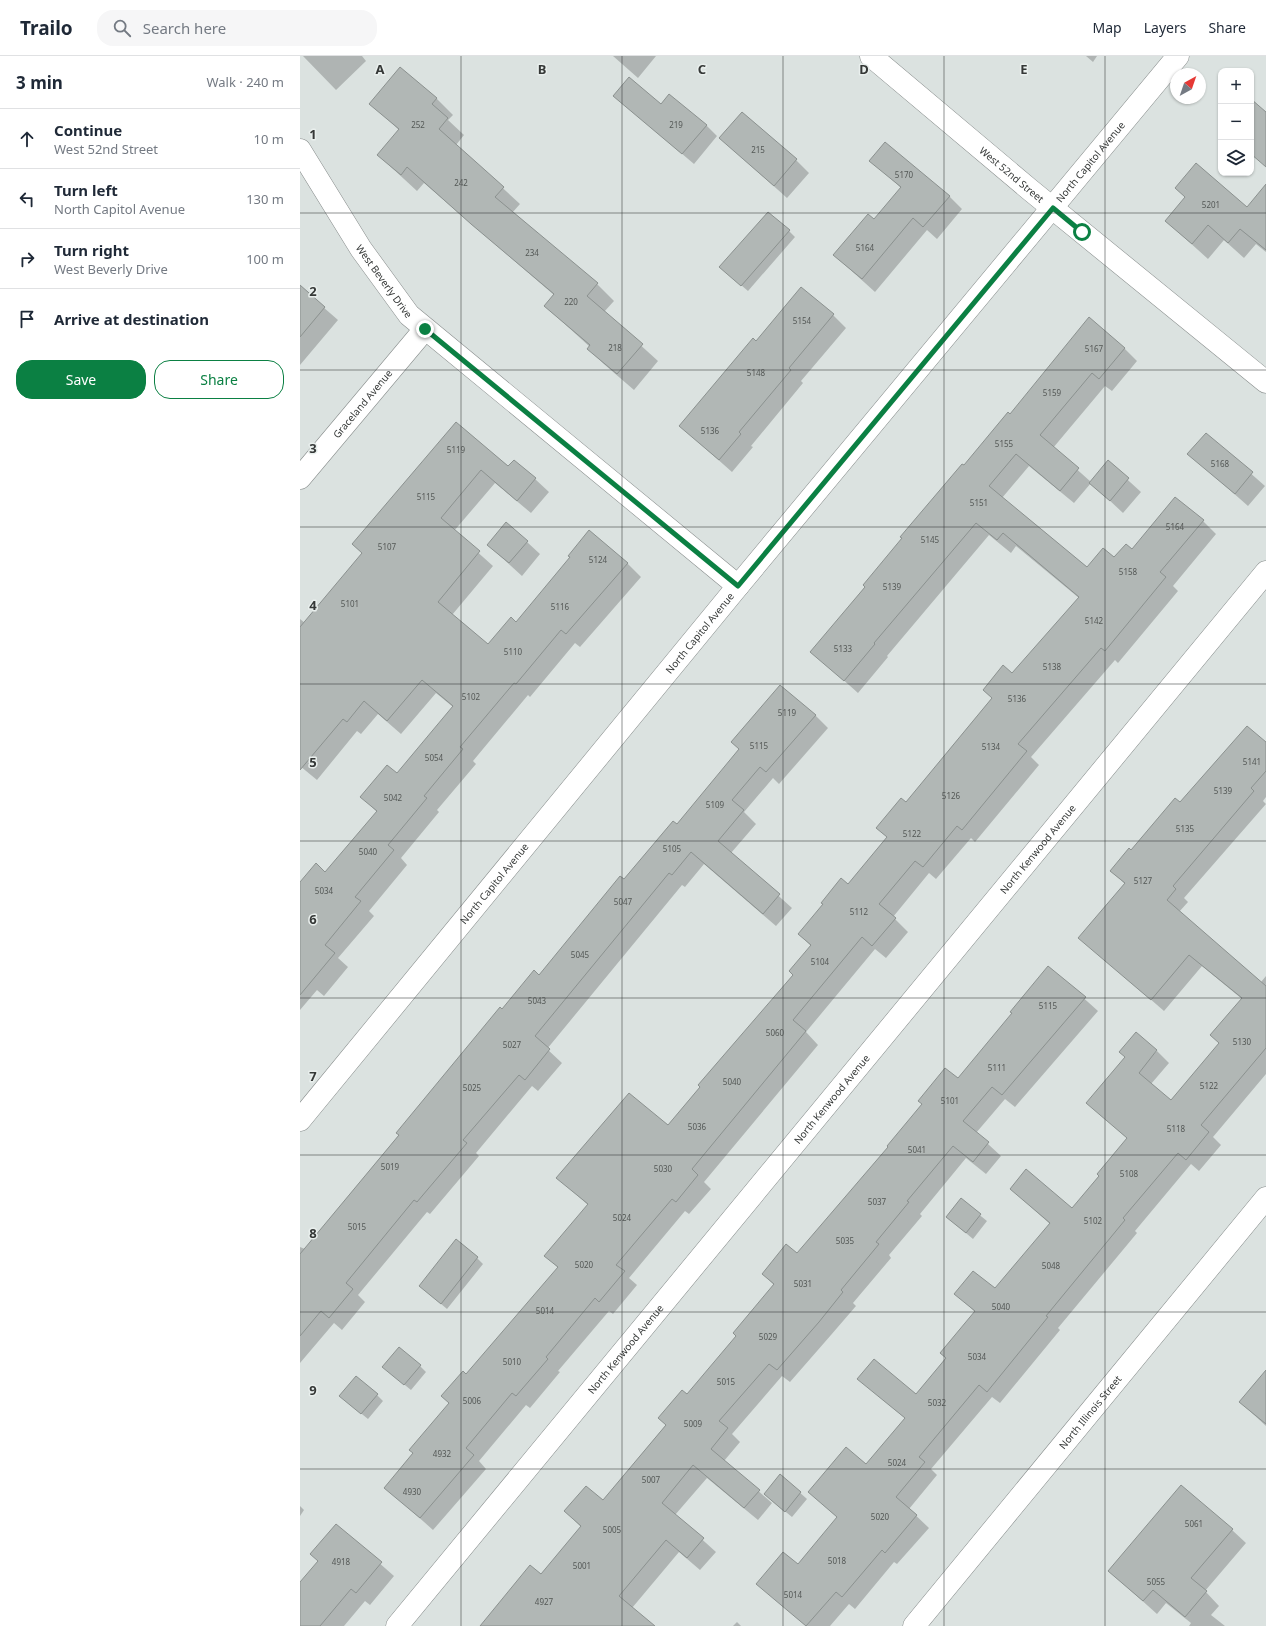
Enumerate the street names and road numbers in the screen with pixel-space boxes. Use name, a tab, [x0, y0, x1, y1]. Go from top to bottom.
street label: North Capitol Avenue	[1053, 118, 1128, 205]
street label: West 52nd Street	[977, 143, 1047, 206]
street label: West Beverly Drive	[353, 242, 416, 321]
street label: Graceland Avenue	[329, 366, 395, 441]
street label: North Capitol Avenue	[662, 589, 737, 676]
street label: North Kenwood Avenue	[997, 801, 1079, 897]
street label: North Capitol Avenue	[457, 840, 532, 927]
street label: North Kenwood Avenue	[790, 1051, 873, 1147]
street label: North Kenwood Avenue	[584, 1301, 667, 1397]
street label: North Illinois Street	[1055, 1372, 1125, 1452]

